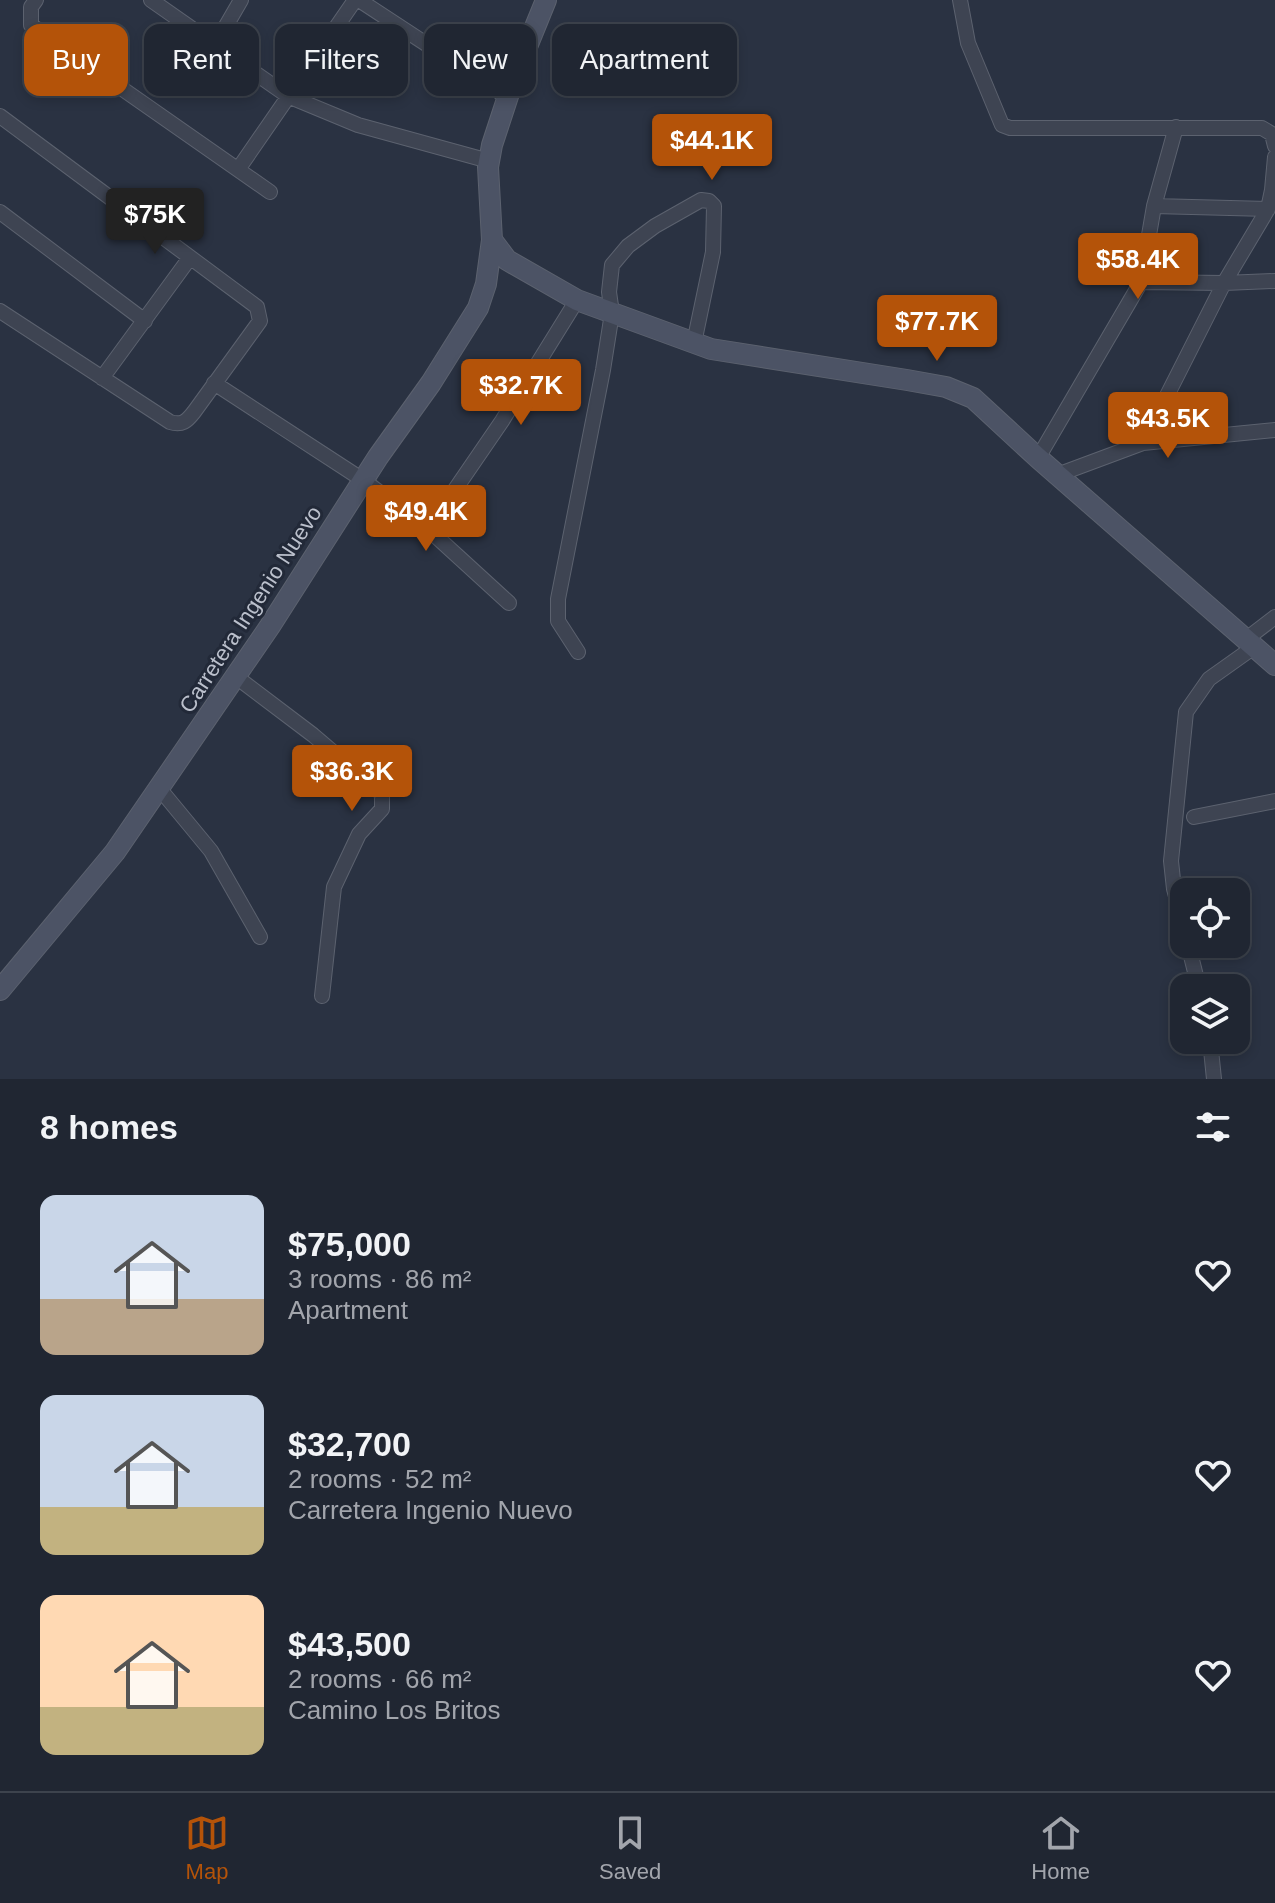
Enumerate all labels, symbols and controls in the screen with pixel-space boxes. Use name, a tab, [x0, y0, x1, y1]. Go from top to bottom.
chip: Buy	[24, 24, 128, 96]
chip: Rent	[144, 24, 259, 96]
chip: Filters	[275, 24, 408, 96]
chip: New	[424, 24, 536, 96]
chip: Apartment	[552, 24, 737, 96]
pin: $44.1K	[647, 114, 777, 182]
text: $44.1K	[670, 125, 754, 155]
pin: $75K	[108, 188, 202, 256]
text: $75K	[124, 199, 186, 229]
pin: $58.4K	[1073, 233, 1203, 301]
text: $58.4K	[1096, 244, 1180, 274]
pin: $77.7K	[872, 295, 1002, 363]
text: $77.7K	[895, 306, 979, 336]
pin: $32.7K	[456, 359, 586, 427]
text: $32.7K	[479, 370, 563, 400]
pin: $43.5K	[1103, 392, 1233, 460]
text: $43.5K	[1126, 403, 1210, 433]
pin: $49.4K	[361, 485, 491, 553]
text: $49.4K	[384, 496, 468, 526]
street label: Carretera Ingenio Nuevo	[174, 501, 327, 717]
pin: $36.3K	[287, 745, 417, 813]
text: $36.3K	[310, 756, 394, 786]
map controls	[1170, 878, 1250, 1054]
button: locate	[1170, 878, 1250, 958]
button: layers	[1170, 974, 1250, 1054]
icon: filters	[1191, 1105, 1235, 1149]
text: 8 homes	[40, 1108, 178, 1146]
text: $75,000	[288, 1225, 411, 1263]
icon: home	[104, 1227, 200, 1323]
icon: heart	[1191, 1253, 1235, 1297]
text: 3 rooms · 86 m²	[288, 1264, 472, 1294]
text: Apartment	[288, 1295, 408, 1325]
text: $32,700	[288, 1425, 411, 1463]
icon: home	[104, 1427, 200, 1523]
icon: heart	[1191, 1453, 1235, 1497]
text: 2 rooms · 52 m²	[288, 1464, 472, 1494]
text: Carretera Ingenio Nuevo	[288, 1495, 573, 1525]
text: $43,500	[288, 1625, 411, 1663]
icon: home	[104, 1627, 200, 1723]
icon: heart	[1191, 1653, 1235, 1697]
text: 2 rooms · 66 m²	[288, 1664, 472, 1694]
text: Camino Los Britos	[288, 1695, 500, 1725]
tab: Map	[185, 1811, 229, 1885]
tab: Saved	[599, 1811, 661, 1885]
tab: Home	[1031, 1811, 1090, 1885]

